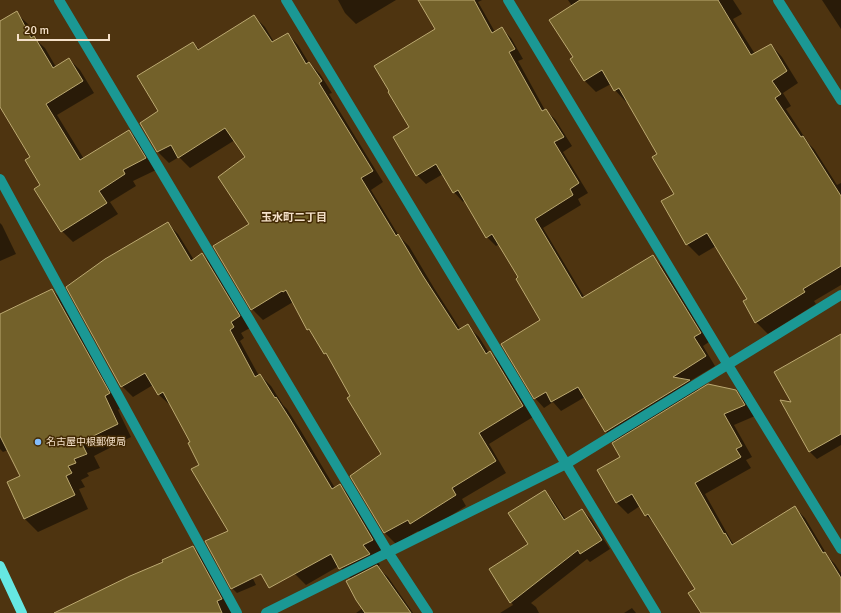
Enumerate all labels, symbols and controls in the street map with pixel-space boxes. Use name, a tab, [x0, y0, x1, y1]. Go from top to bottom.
scale bar	[18, 16, 109, 42]
text: 20 m	[24, 23, 49, 38]
district label: 玉水町二丁目	[261, 211, 327, 224]
place label: 名古屋中根郵便局	[46, 436, 126, 448]
marker: 名古屋中根郵便局	[33, 437, 43, 447]

